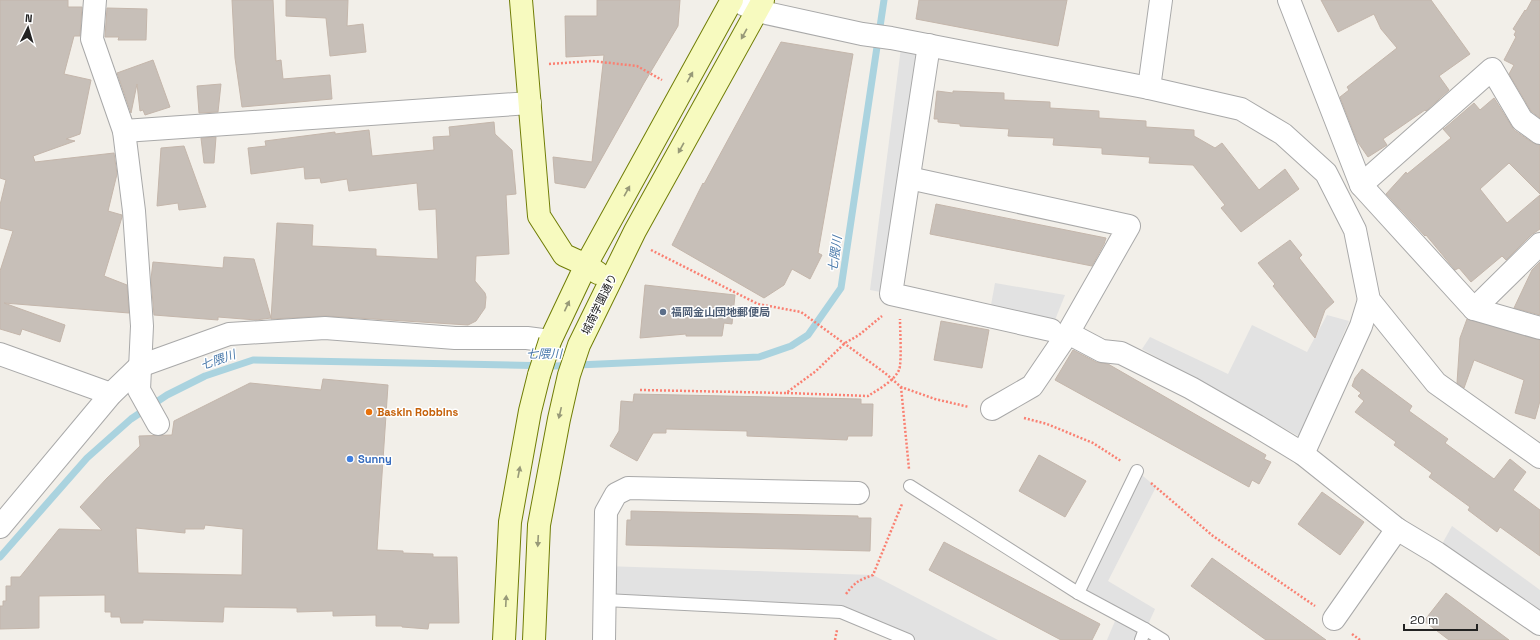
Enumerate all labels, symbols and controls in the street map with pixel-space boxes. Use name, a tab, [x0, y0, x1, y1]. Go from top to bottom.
north arrow	[8, 8, 48, 48]
text: N	[25, 11, 33, 25]
one-way arrow	[741, 28, 748, 40]
one-way arrow	[686, 71, 693, 83]
one-way arrow	[678, 142, 685, 154]
one-way arrow	[624, 185, 630, 197]
water label: 七隈川	[825, 233, 846, 273]
street label: 城南学園通り	[578, 271, 620, 337]
one-way arrow	[564, 300, 570, 312]
place label: 福岡金山団地郵便局	[671, 305, 770, 319]
marker: 福岡金山団地郵便局	[658, 307, 668, 317]
water label: 七隈川	[198, 346, 240, 373]
water label: 七隈川	[526, 346, 564, 362]
place label: Baskin Robbins	[377, 405, 459, 419]
marker: Baskin Robbins	[364, 407, 374, 417]
one-way arrow	[557, 407, 563, 419]
place label: Sunny	[358, 452, 392, 466]
marker: Sunny	[345, 454, 355, 464]
one-way arrow	[516, 466, 522, 478]
one-way arrow	[535, 535, 542, 547]
one-way arrow	[503, 594, 509, 607]
scale bar	[1404, 606, 1477, 632]
text: 20 m	[1410, 612, 1438, 628]

